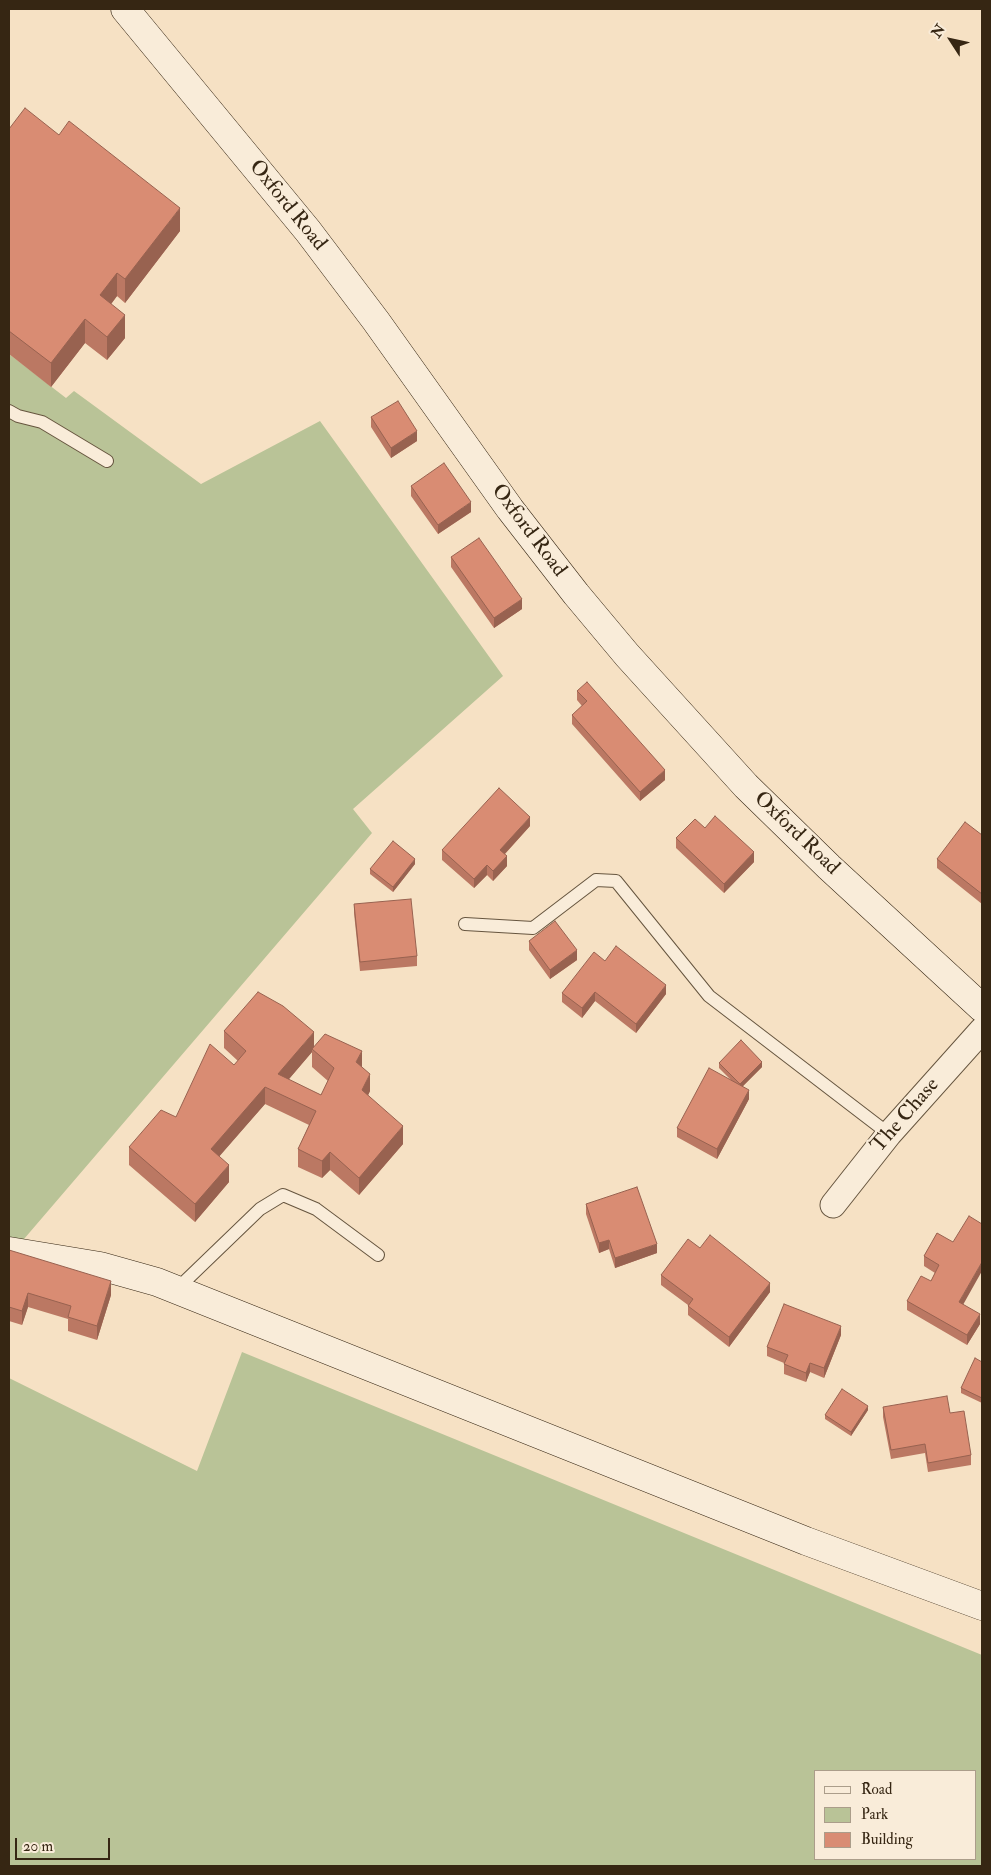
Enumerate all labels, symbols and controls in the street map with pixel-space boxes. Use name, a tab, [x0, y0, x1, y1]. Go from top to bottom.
north arrow	[926, 15, 976, 65]
text: N	[928, 21, 949, 41]
street label: Oxford Road	[243, 156, 331, 256]
street label: Oxford Road	[485, 480, 571, 582]
street label: Oxford Road	[748, 787, 844, 881]
street label: The Chase	[867, 1073, 945, 1159]
legend	[814, 1770, 976, 1860]
text: Road	[861, 1780, 892, 1799]
text: Park	[861, 1805, 888, 1824]
scale bar	[18, 1828, 112, 1860]
text: Building	[861, 1830, 913, 1849]
text: 20 m	[23, 1837, 53, 1856]

